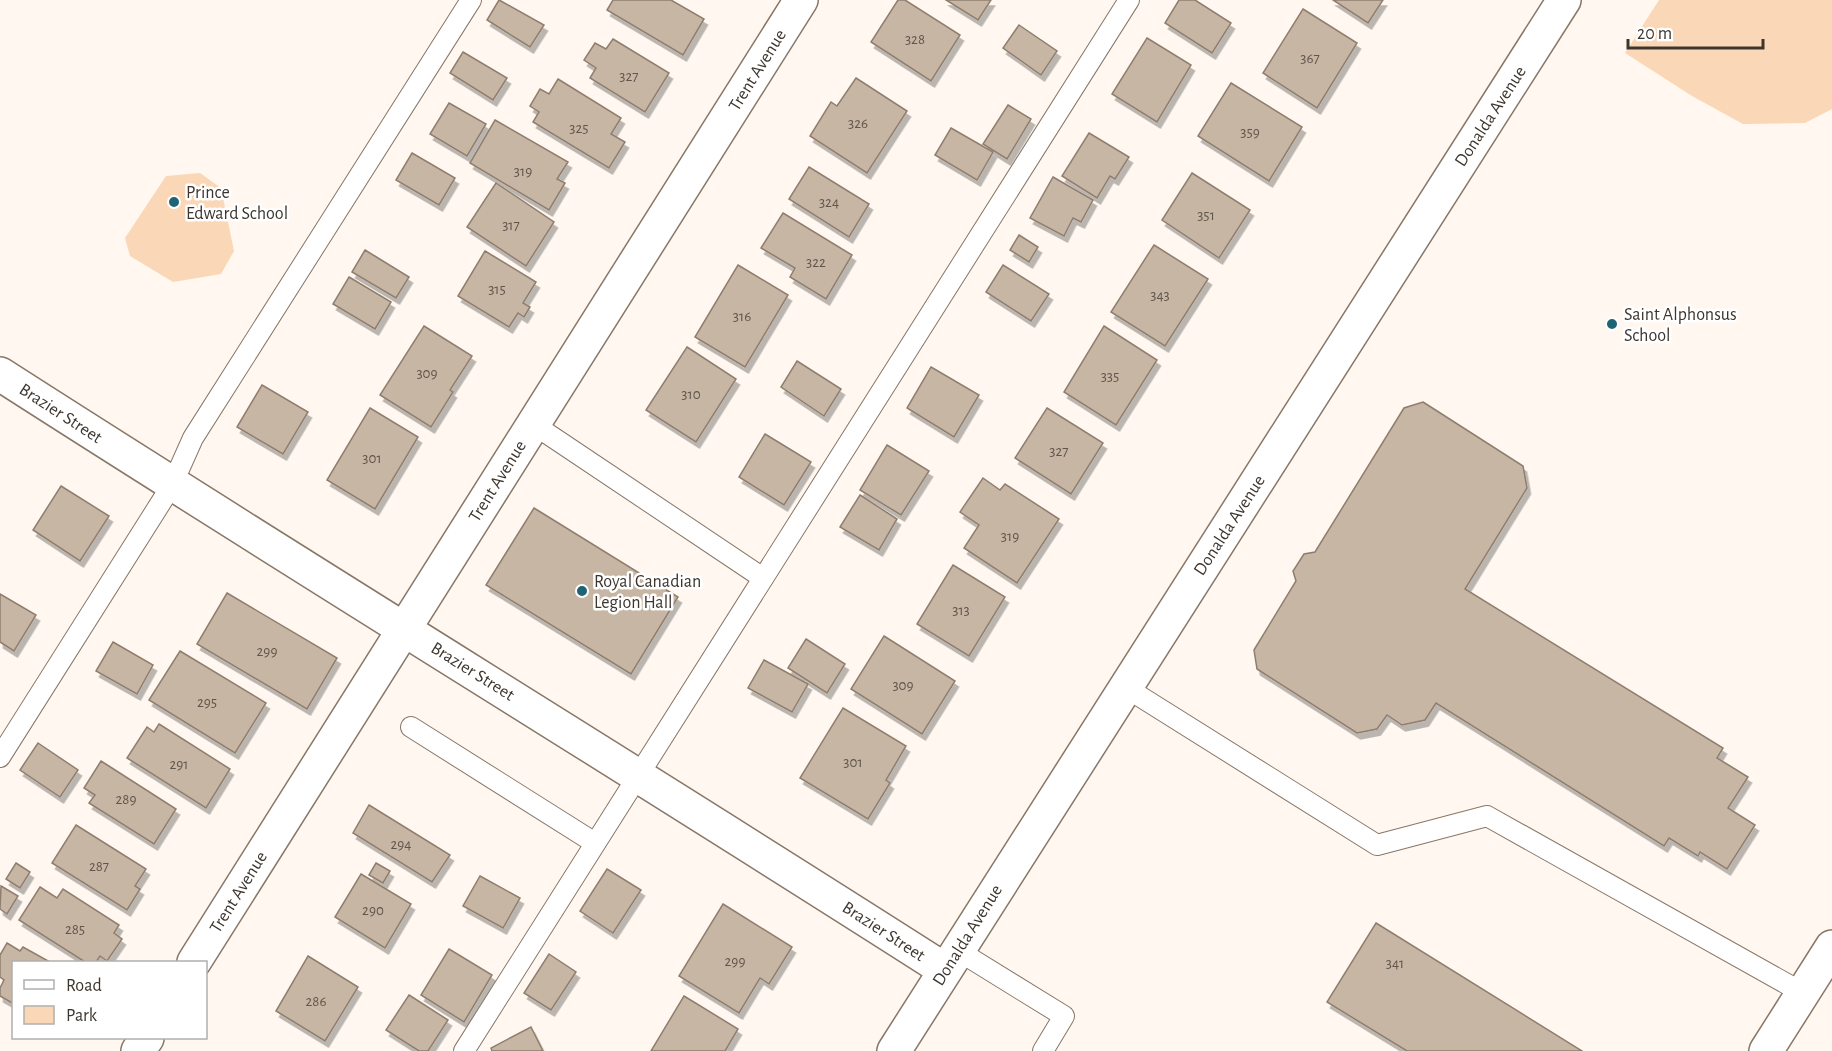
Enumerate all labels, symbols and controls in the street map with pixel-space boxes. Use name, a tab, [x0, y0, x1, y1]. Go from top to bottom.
scale bar	[1628, 12, 1763, 50]
text: 20 m	[1637, 25, 1672, 43]
street label: Trent Avenue	[726, 27, 790, 114]
house number: 328	[905, 32, 925, 47]
house number: 367	[1300, 51, 1320, 66]
street label: Donalda Avenue	[1452, 63, 1530, 170]
house number: 327	[619, 69, 639, 84]
house number: 326	[848, 116, 868, 131]
house number: 325	[569, 121, 589, 136]
house number: 359	[1240, 125, 1260, 140]
house number: 319	[514, 164, 532, 179]
place label: Prince Edward School	[186, 184, 288, 223]
marker: Prince Edward School	[167, 195, 181, 209]
house number: 324	[819, 195, 839, 210]
house number: 351	[1197, 208, 1215, 223]
house number: 317	[502, 218, 520, 233]
house number: 322	[806, 255, 826, 270]
house number: 315	[488, 282, 506, 297]
house number: 343	[1150, 288, 1170, 303]
place label: Saint Alphonsus School	[1624, 306, 1737, 345]
house number: 316	[733, 309, 751, 324]
marker: Saint Alphonsus School	[1605, 317, 1619, 331]
house number: 309	[416, 366, 438, 381]
house number: 335	[1101, 369, 1119, 384]
street label: Brazier Street	[16, 381, 105, 447]
house number: 310	[681, 387, 701, 402]
street label: Trent Avenue	[466, 438, 530, 525]
house number: 327	[1049, 444, 1069, 459]
house number: 301	[362, 451, 382, 466]
street label: Donalda Avenue	[1191, 472, 1269, 579]
house number: 319	[1001, 529, 1019, 544]
place label: Royal Canadian Legion Hall	[594, 573, 701, 612]
marker: Royal Canadian Legion Hall	[575, 584, 589, 598]
house number: 313	[952, 603, 970, 618]
street label: Brazier Street	[428, 639, 518, 705]
house number: 299	[257, 644, 277, 659]
house number: 309	[892, 678, 914, 693]
house number: 295	[197, 695, 217, 710]
house number: 301	[843, 755, 863, 770]
house number: 291	[169, 757, 189, 772]
house number: 289	[116, 792, 137, 807]
house number: 294	[390, 837, 412, 852]
street label: Trent Avenue	[207, 849, 271, 936]
house number: 287	[89, 859, 109, 874]
street label: Donalda Avenue	[930, 882, 1006, 989]
street label: Brazier Street	[839, 899, 928, 965]
house number: 290	[362, 903, 384, 918]
house number: 285	[65, 922, 85, 937]
house number: 299	[725, 954, 745, 969]
house number: 341	[1386, 956, 1404, 971]
legend	[12, 961, 207, 1039]
text: Road	[66, 977, 102, 995]
house number: 286	[306, 994, 327, 1009]
text: Park	[66, 1007, 98, 1025]

